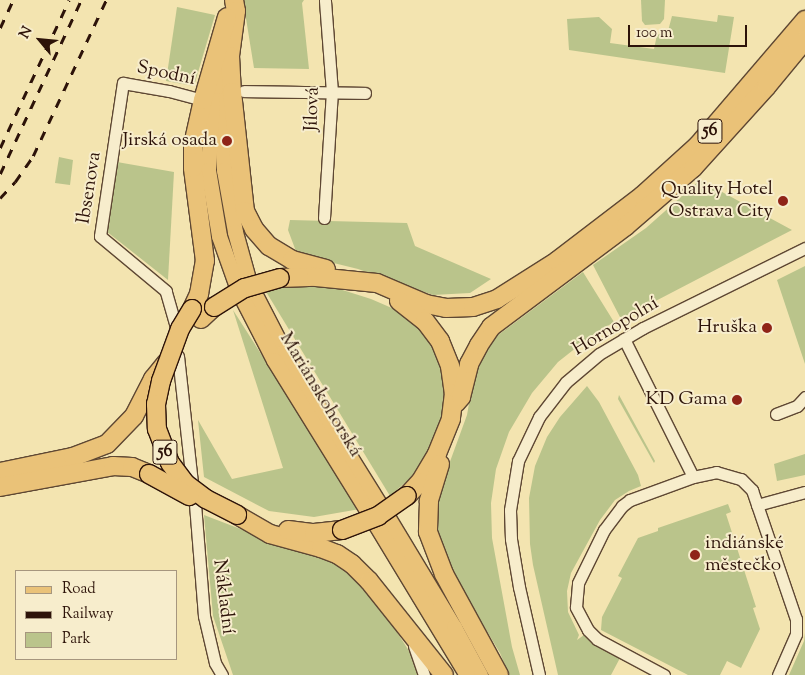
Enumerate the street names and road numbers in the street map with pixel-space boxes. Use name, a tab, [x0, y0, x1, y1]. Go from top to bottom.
street label: Spodní	[134, 57, 198, 91]
street label: Jílová	[301, 86, 325, 132]
road number: 56	[696, 115, 724, 146]
street label: Ibsenova	[73, 150, 107, 226]
street label: Hornopolní	[569, 292, 663, 362]
street label: Mariánskohorská	[274, 329, 366, 461]
road number: 56	[151, 437, 179, 468]
street label: Nákladní	[207, 558, 239, 636]

